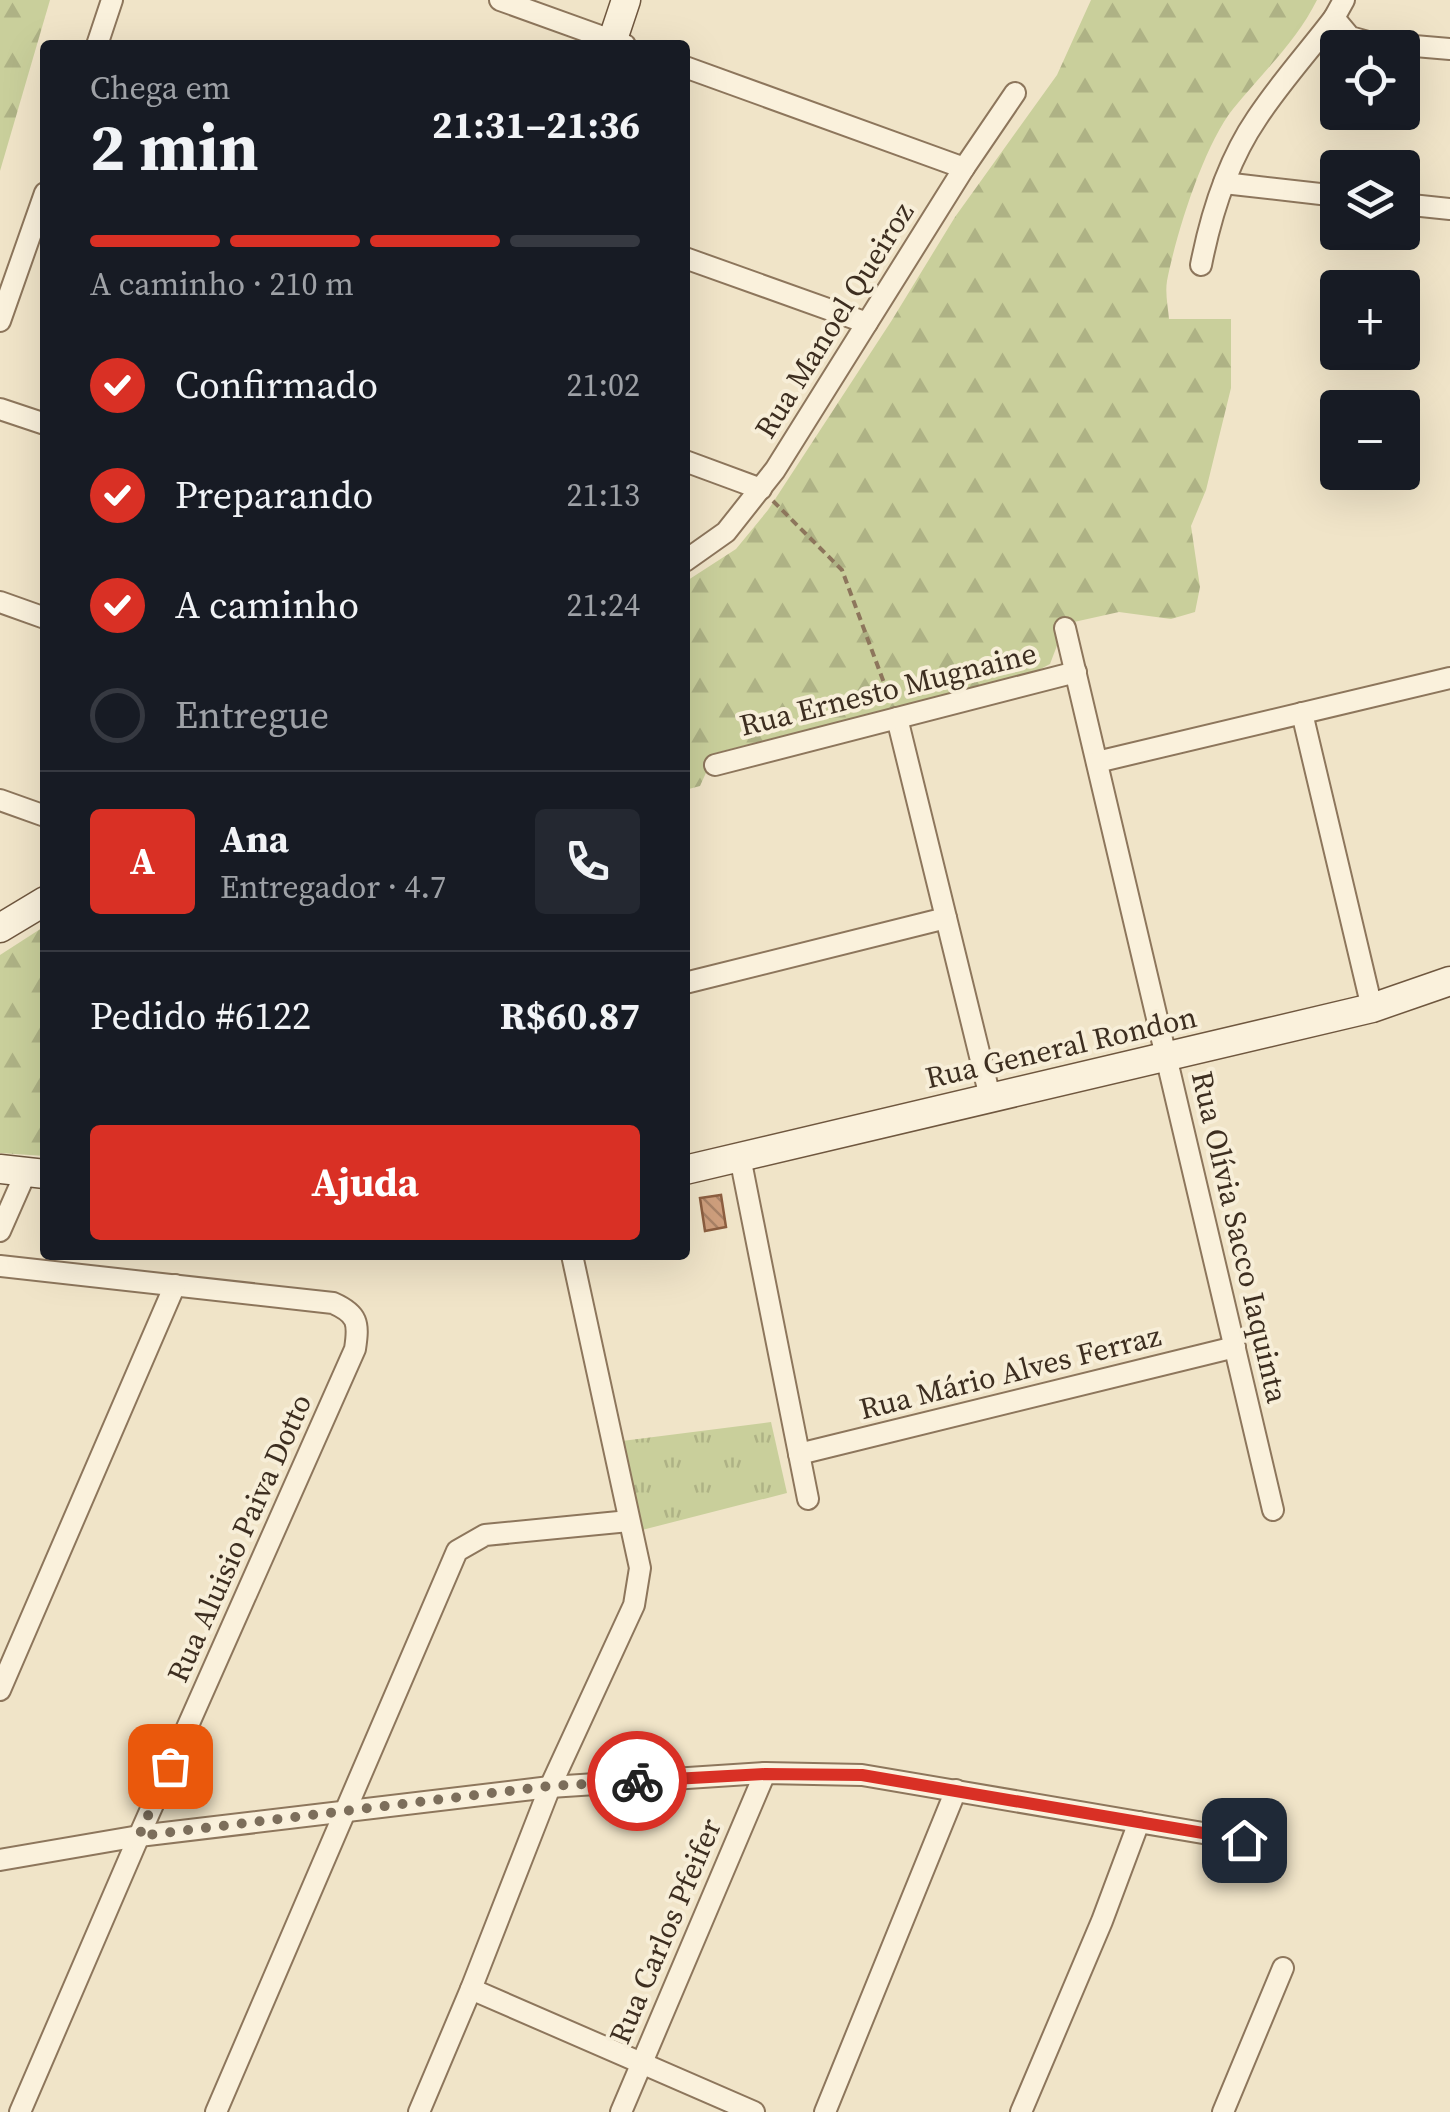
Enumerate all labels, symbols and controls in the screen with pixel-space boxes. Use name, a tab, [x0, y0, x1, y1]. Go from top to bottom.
map controls	[1320, 30, 1420, 490]
button: locate	[1320, 30, 1420, 130]
text: Chega em	[90, 66, 231, 110]
text: 21:31–21:36	[432, 99, 640, 151]
text: 2 min	[90, 103, 259, 192]
button: layers	[1320, 150, 1420, 250]
street label: Rua Manoel Queiroz	[745, 194, 923, 446]
text: A caminho · 210 m	[90, 262, 354, 306]
button: +	[1320, 270, 1420, 370]
icon: check	[90, 358, 145, 413]
text: Confirmado	[175, 359, 378, 411]
text: 21:02	[566, 363, 640, 407]
button: −	[1320, 390, 1420, 490]
icon: check	[90, 468, 145, 523]
text: Preparando	[175, 469, 373, 521]
text: 21:13	[566, 473, 640, 517]
icon: check	[90, 578, 145, 633]
text: A caminho	[175, 579, 359, 631]
text: 21:24	[566, 583, 640, 627]
street label: Rua Ernesto Mugnaine	[735, 632, 1041, 746]
text: Entregue	[175, 689, 329, 741]
button: phone	[535, 809, 640, 914]
text: Ana	[220, 813, 289, 865]
text: A	[130, 835, 155, 887]
text: Entregador · 4.7	[220, 865, 446, 909]
text: Pedido #6122	[90, 990, 311, 1042]
text: R$60.87	[500, 990, 640, 1042]
street label: Rua General Rondon	[921, 996, 1201, 1098]
street label: Rua Olívia Sacco Iaquinta	[1182, 1067, 1298, 1408]
button: Ajuda	[90, 1125, 640, 1240]
street label: Rua Mário Alves Ferraz	[855, 1315, 1165, 1429]
street label: Rua Aluisio Paiva Dotto	[157, 1387, 321, 1689]
pin	[128, 1724, 213, 1809]
courier	[587, 1731, 687, 1831]
icon: bag	[143, 1739, 198, 1794]
icon: bike	[610, 1754, 665, 1809]
pin	[1202, 1798, 1287, 1883]
street label: Rua Carlos Pfeifer	[599, 1812, 731, 2050]
icon: home	[1217, 1813, 1272, 1868]

